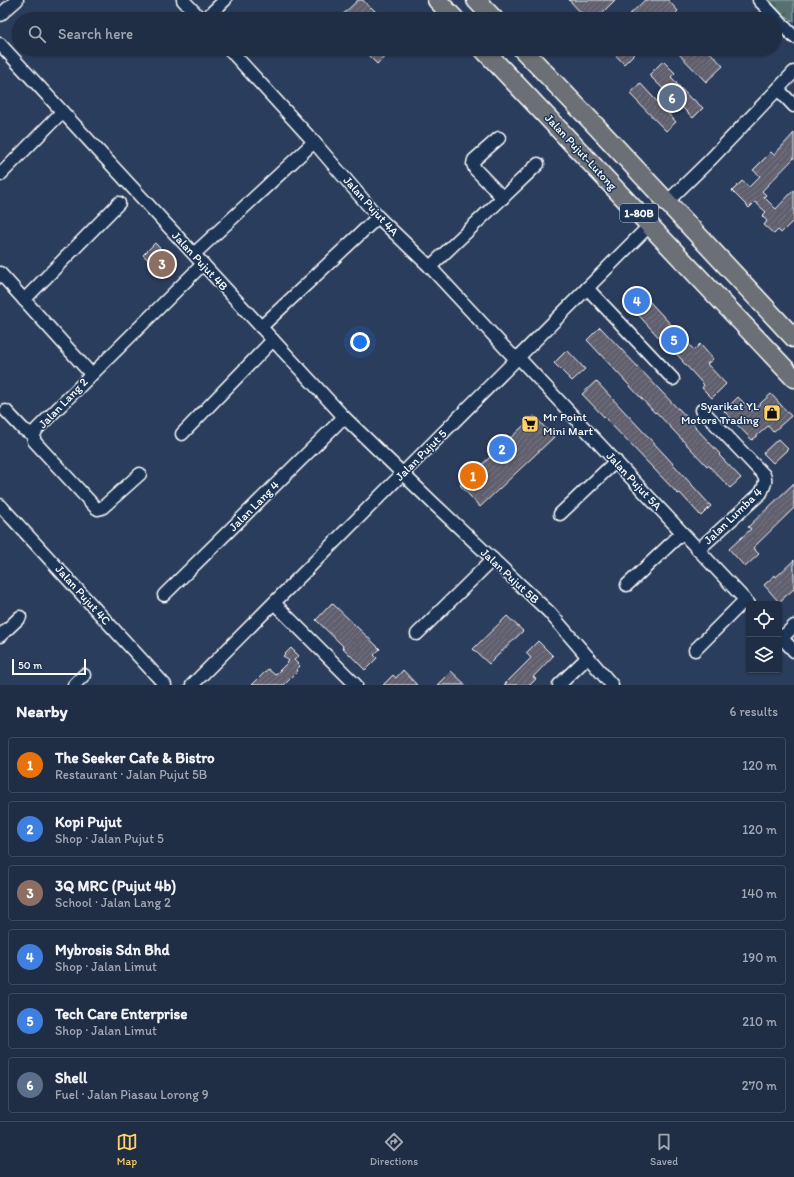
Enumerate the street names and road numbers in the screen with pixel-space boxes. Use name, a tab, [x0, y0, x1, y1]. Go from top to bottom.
street label: Jalan Pujut-Lutong	[542, 111, 620, 194]
street label: Jalan Pujut 4A	[341, 173, 402, 239]
road number: 1-80B	[620, 204, 658, 222]
street label: Jalan Pujut 4B	[169, 229, 231, 294]
street label: Jalan Lang 2	[36, 374, 91, 431]
street label: Jalan Pujut 5	[392, 426, 450, 484]
street label: Jalan Pujut 5A	[603, 449, 665, 513]
street label: Jalan Lang 4	[226, 478, 282, 534]
street label: Jalan Lumba 4	[701, 485, 765, 547]
street label: Jalan Pujut 5B	[478, 545, 542, 607]
street label: Jalan Pujut 4C	[53, 562, 114, 628]

